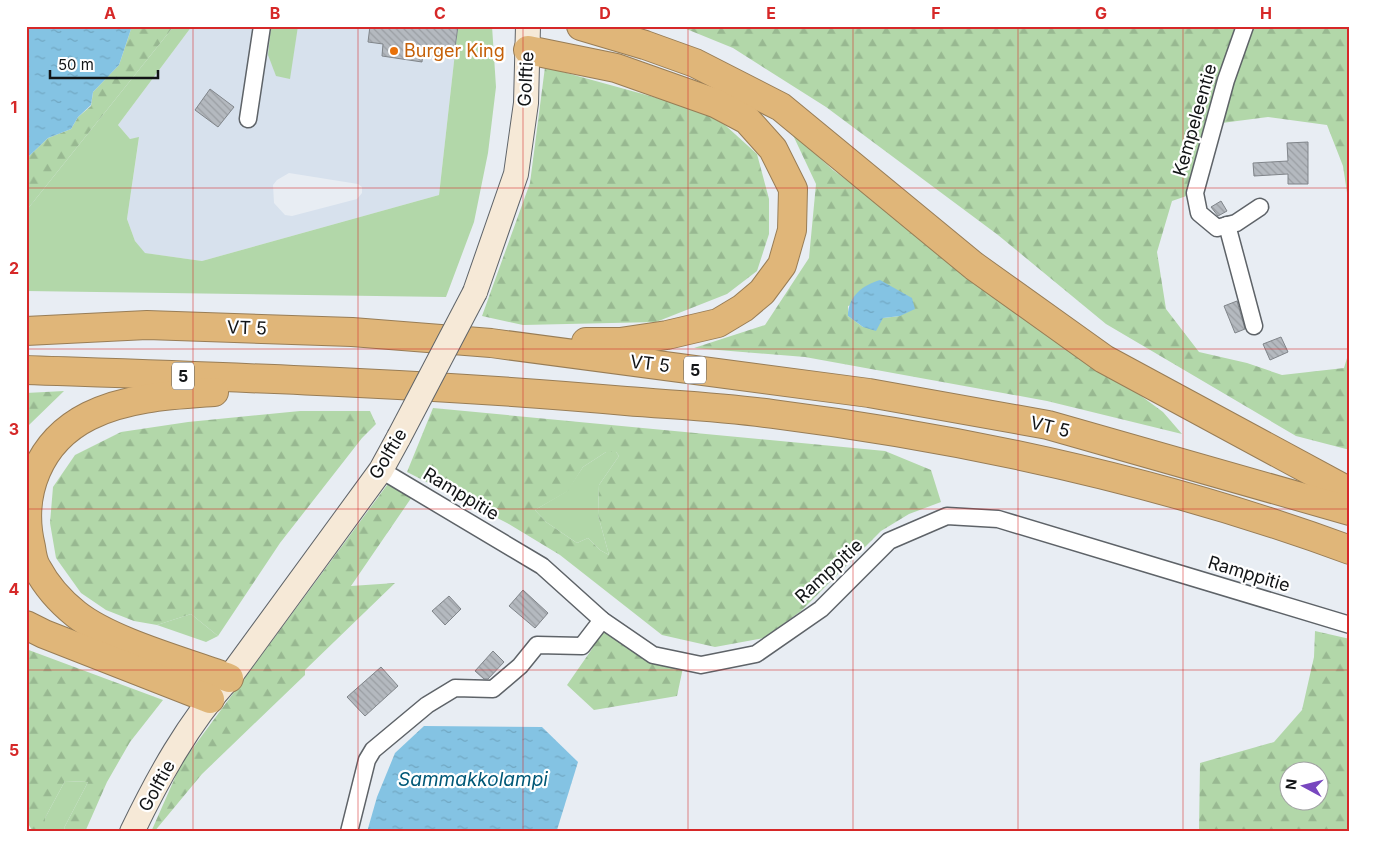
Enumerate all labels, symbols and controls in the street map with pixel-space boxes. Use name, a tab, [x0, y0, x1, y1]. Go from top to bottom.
text: A	[104, 3, 116, 23]
text: B	[270, 3, 280, 23]
text: C	[434, 3, 446, 23]
text: D	[599, 3, 611, 23]
text: E	[766, 3, 776, 23]
text: F	[931, 3, 941, 23]
text: G	[1095, 3, 1107, 23]
text: H	[1260, 3, 1272, 23]
place label: Burger King	[404, 40, 505, 61]
marker: Burger King	[388, 45, 400, 57]
scale bar	[50, 48, 158, 80]
street label: Golftie	[514, 51, 537, 107]
text: 50 m	[58, 55, 94, 74]
street label: Kempeleentie	[1168, 61, 1221, 178]
text: 1	[11, 97, 17, 117]
text: 2	[9, 258, 19, 278]
street label: VT 5	[227, 316, 267, 339]
street label: VT 5	[629, 351, 671, 376]
road number: 5	[684, 356, 706, 384]
road number: 5	[172, 362, 194, 390]
street label: VT 5	[1028, 412, 1072, 441]
text: 3	[9, 419, 19, 439]
street label: Golftie	[364, 425, 411, 483]
street label: Ramppitie	[420, 463, 503, 524]
street label: Ramppitie	[791, 534, 867, 607]
street label: Ramppitie	[1206, 551, 1293, 596]
text: 4	[9, 579, 20, 599]
text: 5	[9, 740, 19, 760]
street label: Golftie	[134, 756, 179, 815]
north arrow	[1278, 760, 1328, 810]
water label: Sammakkolampi	[398, 768, 548, 791]
text: N	[1282, 778, 1300, 791]

